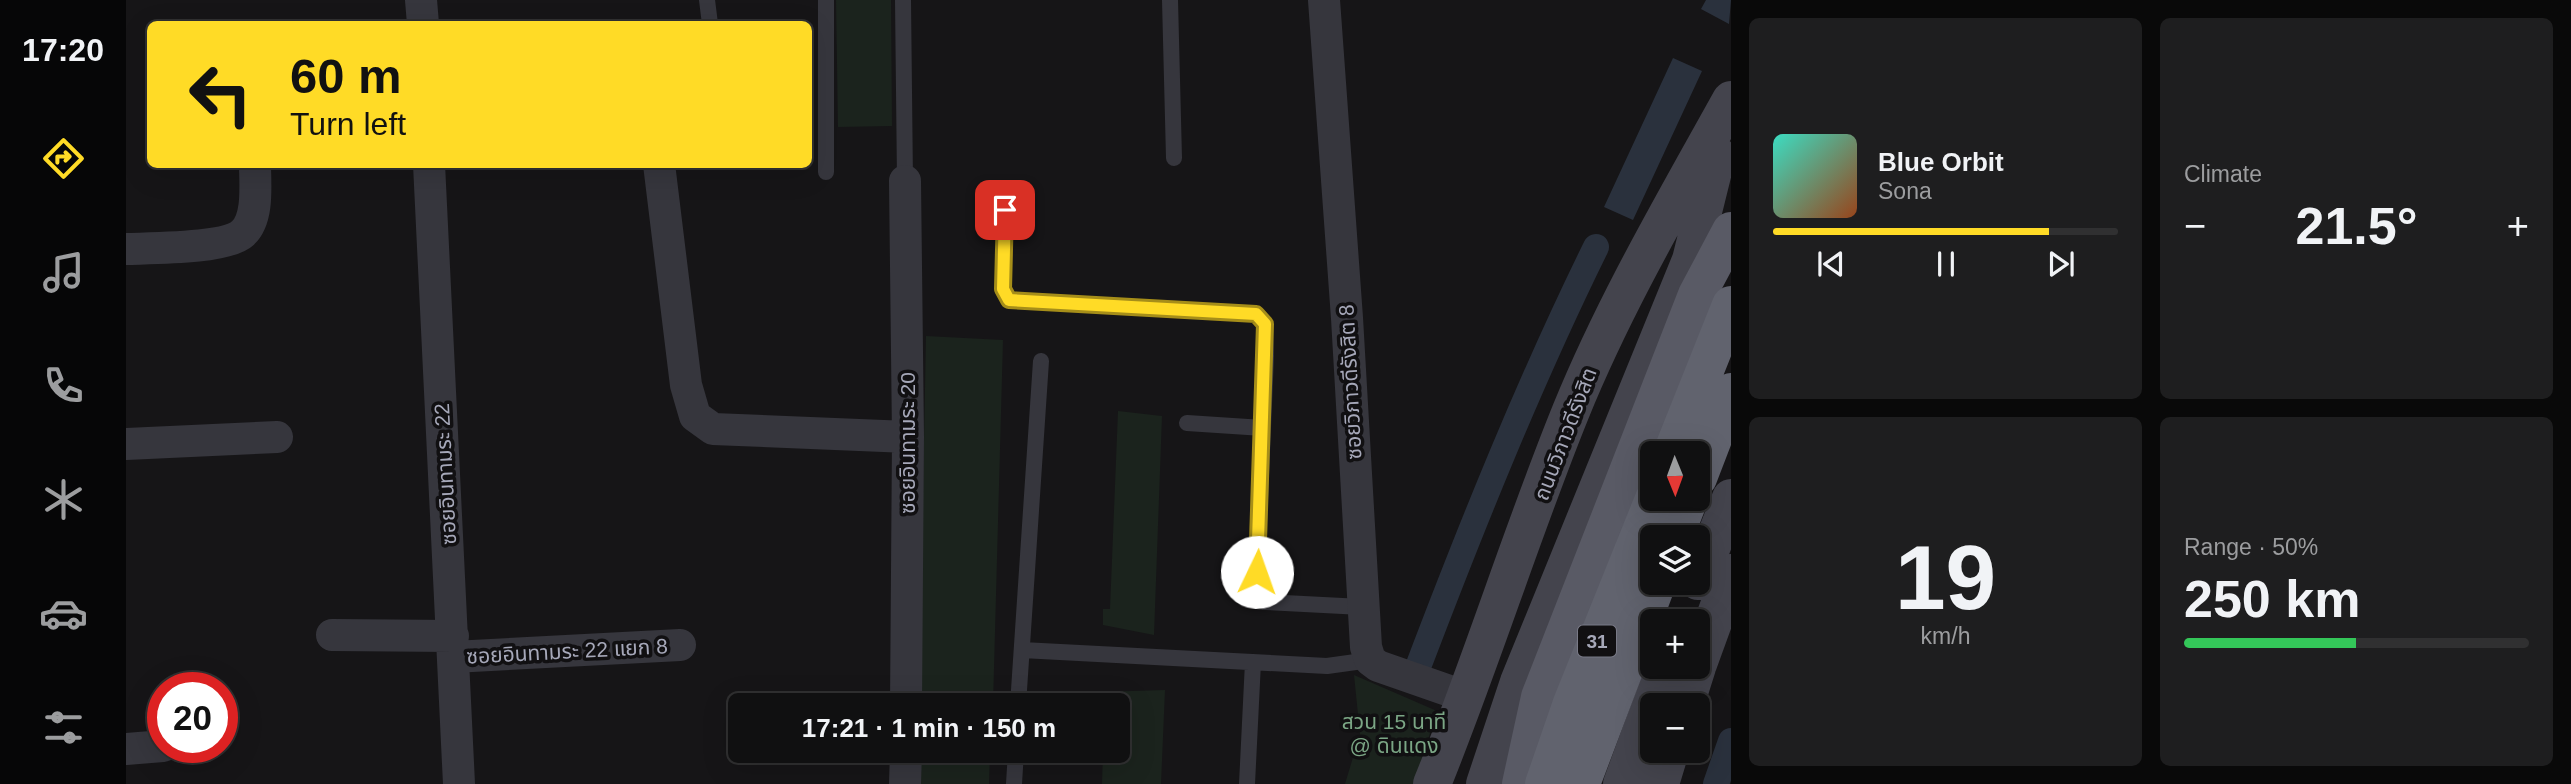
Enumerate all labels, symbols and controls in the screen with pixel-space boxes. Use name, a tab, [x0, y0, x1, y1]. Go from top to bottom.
text: 17:20	[22, 32, 104, 68]
icon: left	[175, 49, 266, 140]
text: 60 m	[290, 49, 402, 103]
text: Turn left	[290, 106, 406, 142]
icon: directions	[39, 134, 88, 183]
text: Blue Orbit	[1878, 147, 2004, 177]
text: Climate	[2184, 161, 2262, 187]
text: Sona	[1878, 178, 1932, 204]
pin	[975, 180, 1035, 240]
icon: arrive	[986, 191, 1024, 229]
text: 21.5°	[2295, 197, 2418, 255]
text: −	[2184, 205, 2206, 247]
text: +	[2507, 205, 2529, 247]
icon: previous	[1812, 245, 1850, 283]
icon: pause	[1927, 245, 1965, 283]
icon: next	[2042, 245, 2080, 283]
icon: music	[39, 248, 88, 297]
street label: ซอยวิภาวดีรังสิต 8	[1334, 304, 1366, 460]
icon: phone	[39, 361, 88, 410]
street label: ถนนวิภาวดีรังสิต	[1529, 364, 1601, 504]
street label: ซอยอินทามระ 20	[896, 372, 919, 514]
street label: ซอยอินทามระ 22	[430, 403, 460, 545]
north arrow	[1640, 441, 1710, 511]
map controls	[1640, 441, 1710, 763]
icon: climate	[39, 475, 88, 524]
button: layers	[1640, 525, 1710, 595]
text: 19	[1895, 527, 1996, 628]
text: Range · 50%	[2184, 534, 2318, 560]
position arrow	[1220, 535, 1294, 609]
text: 250 km	[2184, 570, 2360, 628]
icon: car	[39, 589, 88, 638]
button: +	[1640, 609, 1710, 679]
text: km/h	[1921, 623, 1970, 649]
road number: 31	[1578, 626, 1616, 656]
street label: ซอยอินทามระ 22 แยก 8	[466, 634, 668, 668]
speed limit sign: 20	[147, 672, 238, 763]
button: −	[1640, 693, 1710, 763]
icon: filters	[39, 703, 88, 752]
park label: สวน 15 นาที @ ดินแดง	[1342, 710, 1446, 757]
text: 17:21 · 1 min · 150 m	[802, 713, 1056, 743]

